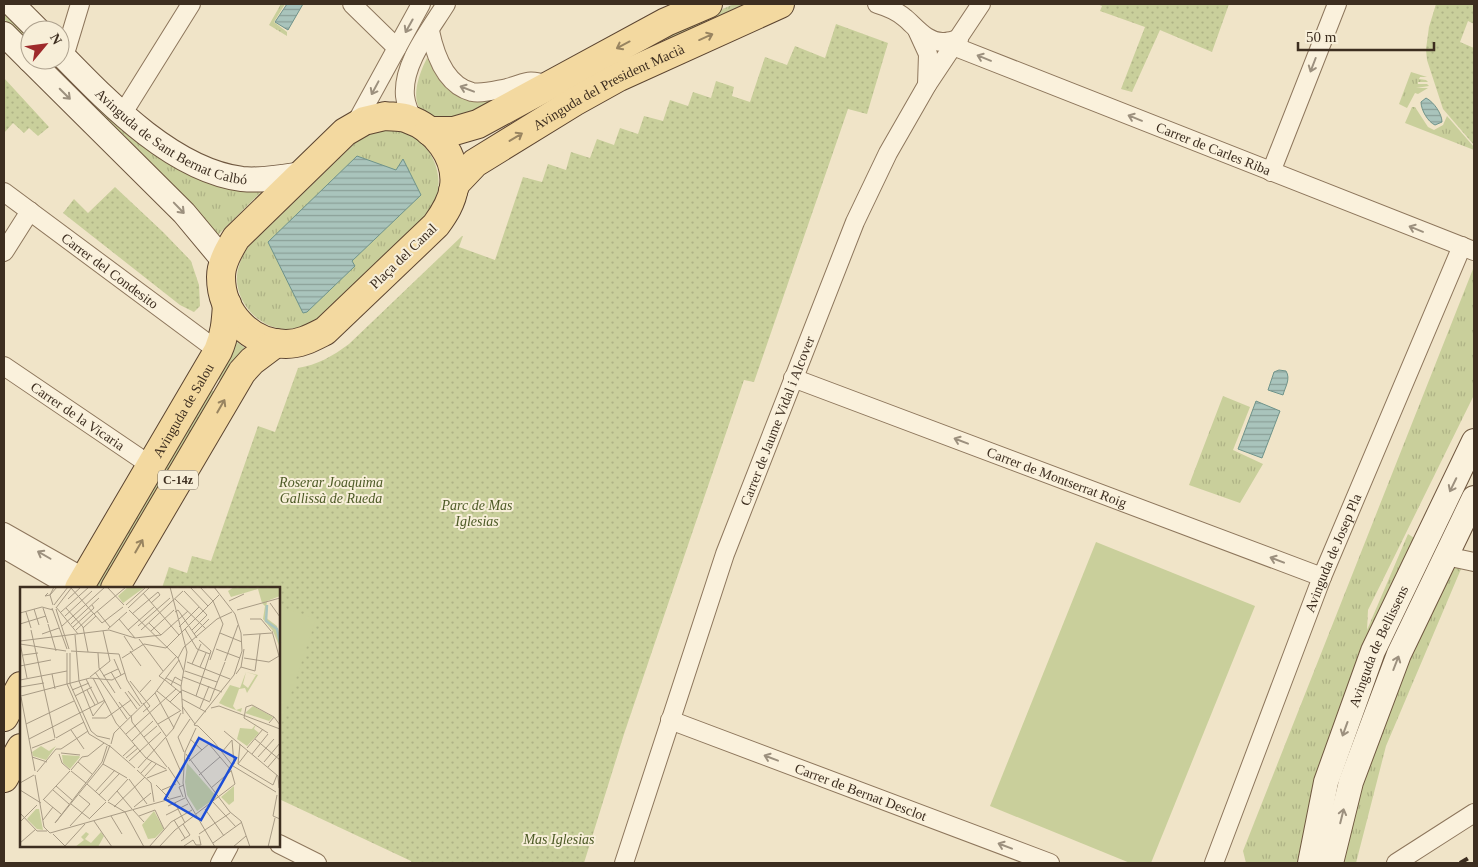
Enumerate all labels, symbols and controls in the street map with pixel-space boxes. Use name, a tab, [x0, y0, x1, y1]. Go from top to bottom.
one-way arrow	[404, 18, 414, 33]
north arrow	[20, 20, 70, 70]
scale bar	[1298, 20, 1434, 52]
text: 50 m	[1306, 29, 1337, 45]
text: N	[47, 31, 65, 47]
one-way arrow	[698, 32, 713, 41]
one-way arrow	[616, 40, 631, 50]
street label: Avinguda del President Macià	[530, 41, 687, 133]
one-way arrow	[976, 53, 992, 62]
one-way arrow	[1308, 57, 1317, 73]
one-way arrow	[370, 80, 379, 95]
one-way arrow	[460, 84, 475, 93]
street label: Avinguda de Sant Bernat Calbó	[92, 86, 248, 187]
one-way arrow	[58, 88, 70, 100]
one-way arrow	[1128, 112, 1143, 122]
street label: Carrer de Carles Riba	[1154, 120, 1274, 179]
one-way arrow	[509, 131, 523, 141]
one-way arrow	[173, 202, 185, 214]
street label: Plaça del Canal	[367, 221, 440, 292]
one-way arrow	[1409, 223, 1424, 233]
street label: Carrer del Condesito	[58, 230, 161, 312]
street label: Carrer de Jaume Vidal i Alcover	[738, 334, 818, 508]
street label: Avinguda de Salou	[150, 361, 217, 460]
street label: Carrer de la Vicaria	[28, 379, 128, 454]
one-way arrow	[217, 399, 227, 413]
one-way arrow	[954, 436, 969, 445]
street label: Carrer de Montserrat Roig	[985, 445, 1129, 511]
road number: C-14z	[158, 470, 198, 490]
park label: Roserar Joaquima Gallissà de Rueda	[278, 475, 383, 506]
one-way arrow	[1448, 477, 1458, 492]
street label: Avinguda de Josep Pla	[1302, 491, 1365, 615]
park label: Parc de Mas Iglesias	[440, 498, 513, 529]
one-way arrow	[135, 540, 145, 554]
one-way arrow	[38, 550, 52, 560]
one-way arrow	[1269, 554, 1284, 563]
street label: Avinguda de Bellissens	[1346, 583, 1411, 710]
inset map	[20, 587, 280, 847]
one-way arrow	[1392, 655, 1401, 671]
one-way arrow	[1340, 721, 1349, 736]
one-way arrow	[764, 753, 779, 762]
street label: Carrer de Bernat Desclot	[793, 761, 929, 824]
one-way arrow	[1338, 808, 1348, 824]
park label: Mas Iglesias	[522, 832, 595, 847]
one-way arrow	[998, 841, 1013, 850]

